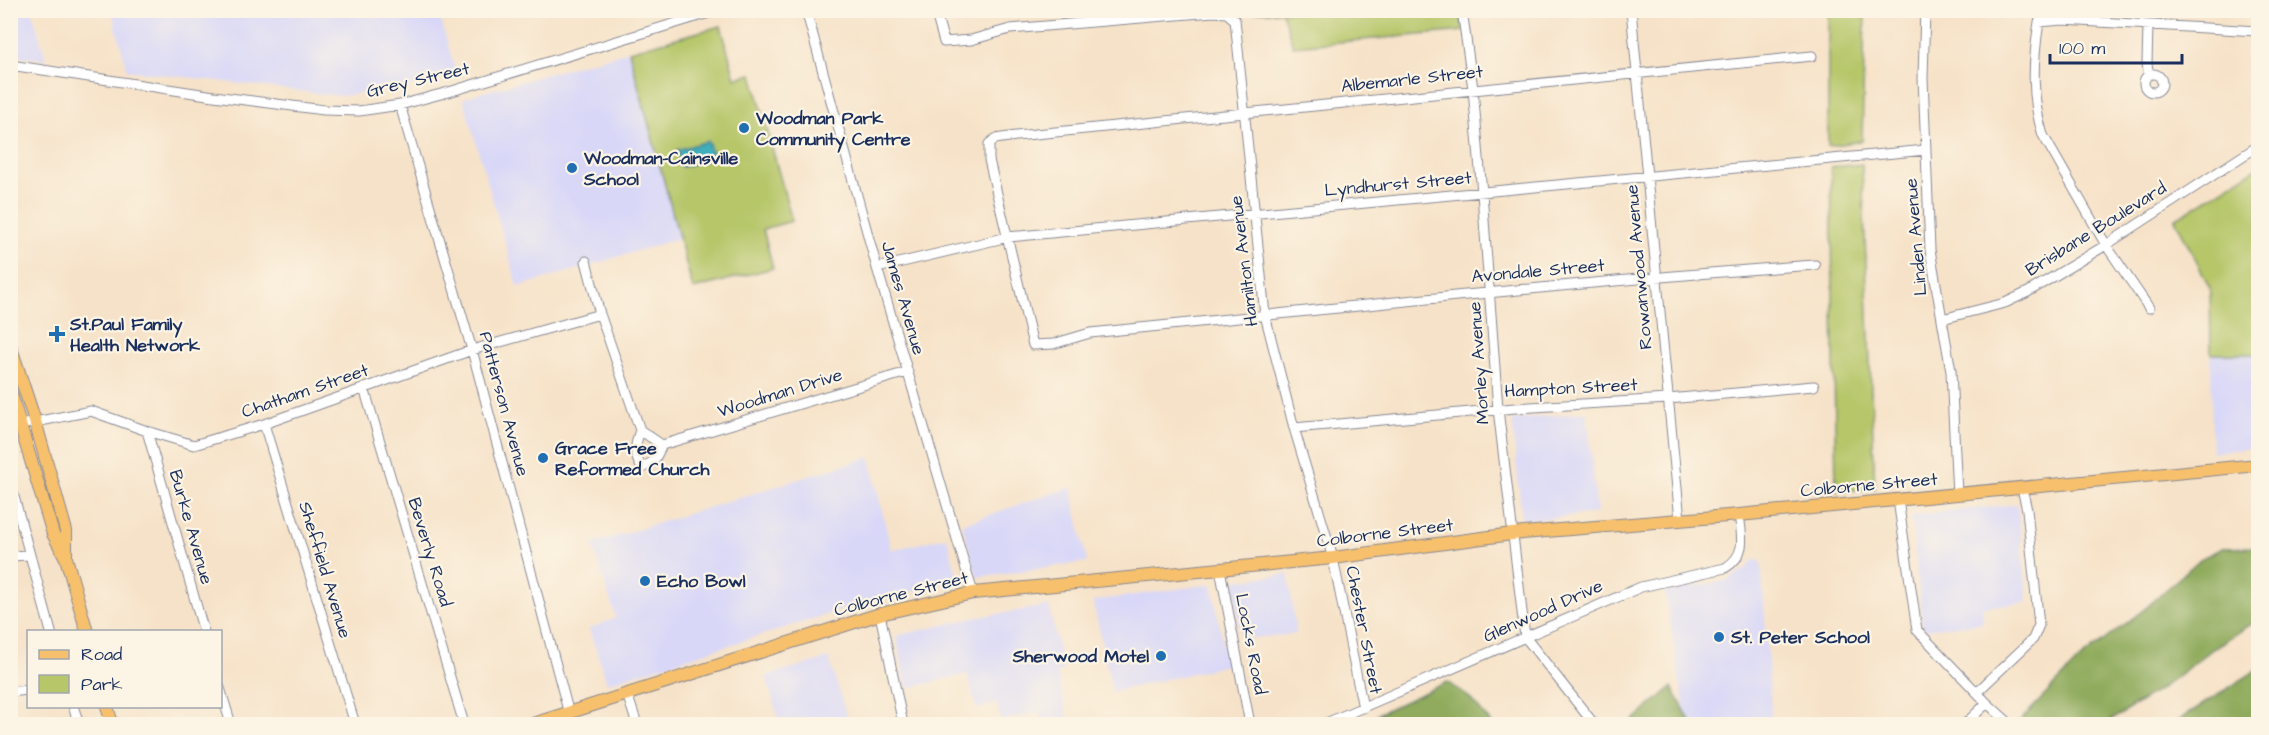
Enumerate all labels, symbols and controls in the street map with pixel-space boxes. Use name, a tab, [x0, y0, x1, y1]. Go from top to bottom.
scale bar	[2050, 27, 2182, 65]
text: 100 m	[2059, 36, 2105, 61]
street label: Grey Street	[364, 56, 473, 105]
street label: Albemarle Street	[1340, 59, 1485, 99]
place label: Woodman Park Community Centre	[755, 106, 911, 153]
marker: Woodman Park Community Centre	[737, 121, 751, 135]
place label: Woodman-Cainsville School	[583, 146, 739, 192]
marker: Woodman-Cainsville School	[565, 161, 579, 175]
street label: Lyndhurst Street	[1323, 165, 1473, 204]
street label: Brisbane Boulevard	[2021, 175, 2171, 283]
street label: Linden Avenue	[1898, 177, 1934, 297]
street label: Rowanwood Avenue	[1619, 183, 1659, 350]
street label: Hamilton Avenue	[1224, 194, 1264, 328]
street label: James Avenue	[875, 238, 931, 358]
street label: Avondale Street	[1470, 253, 1606, 289]
street label: Morley Avenue	[1462, 300, 1497, 425]
place label: St.Paul Family Health Network	[69, 312, 201, 358]
marker: St.Paul Family Health Network	[48, 325, 66, 343]
street label: Patterson Avenue	[473, 329, 535, 479]
street label: Chatham Street	[238, 357, 373, 424]
street label: Woodman Drive	[715, 362, 846, 424]
street label: Hampton Street	[1504, 372, 1639, 404]
place label: Grace Free Reformed Church	[555, 436, 711, 482]
marker: Grace Free Reformed Church	[536, 451, 550, 465]
street label: Colborne Street	[1799, 466, 1939, 503]
street label: Burke Avenue	[163, 467, 219, 588]
street label: Beverly Road	[401, 494, 458, 610]
street label: Sheffield Avenue	[292, 499, 358, 642]
street label: Colborne Street	[1315, 512, 1455, 554]
street label: Chester Street	[1339, 564, 1389, 697]
street label: Colborne Street	[831, 565, 971, 623]
place label: Echo Bowl	[657, 569, 746, 594]
street label: Glenwood Drive	[1479, 573, 1607, 649]
marker: Echo Bowl	[638, 574, 652, 588]
street label: Locks Road	[1229, 591, 1273, 697]
place label: St. Peter School	[1730, 625, 1870, 650]
legend	[27, 630, 222, 708]
marker: St. Peter School	[1712, 630, 1726, 644]
text: Road	[81, 642, 122, 667]
place label: Sherwood Motel	[1012, 644, 1149, 669]
marker: Sherwood Motel	[1154, 649, 1168, 663]
text: Park	[81, 672, 123, 697]

